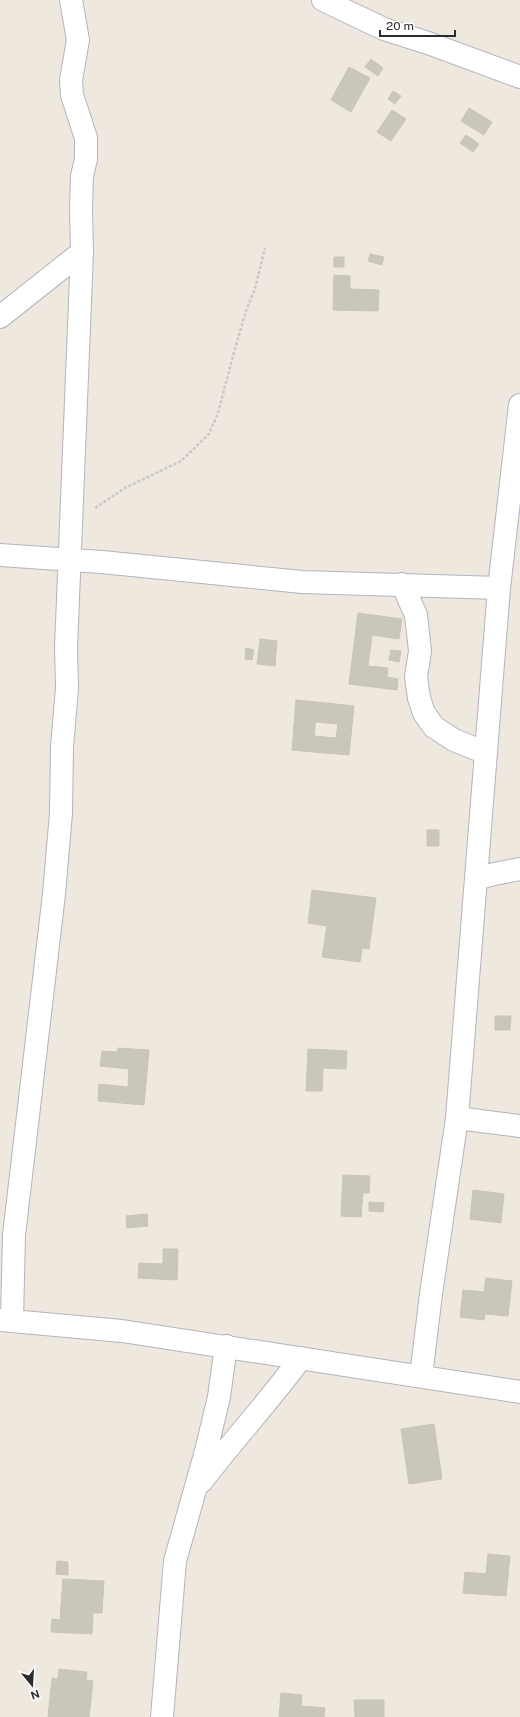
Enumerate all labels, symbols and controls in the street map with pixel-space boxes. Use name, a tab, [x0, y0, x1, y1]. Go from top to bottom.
scale bar	[380, 12, 455, 38]
text: 20 m	[386, 19, 414, 33]
north arrow	[12, 1665, 52, 1705]
text: N	[29, 1687, 41, 1702]

